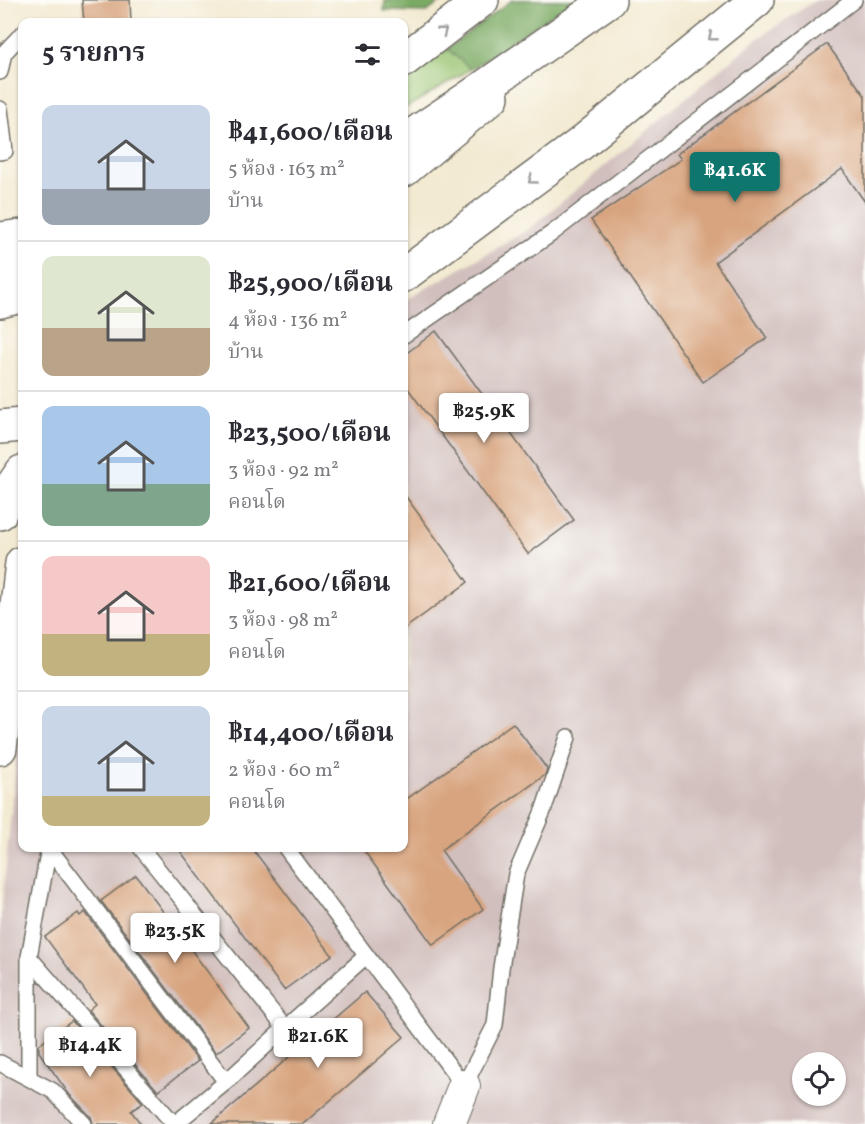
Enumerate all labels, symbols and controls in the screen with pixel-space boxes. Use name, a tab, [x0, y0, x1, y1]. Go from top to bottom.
one-way arrow	[436, 27, 447, 38]
one-way arrow	[708, 30, 719, 41]
text: 5 รายการ	[42, 36, 145, 72]
icon: filters	[351, 38, 384, 71]
text: ฿41,600/เดือน	[228, 115, 393, 151]
icon: home	[90, 129, 162, 201]
pin: ฿41.6K	[686, 152, 784, 203]
text: 5 ห้อง · 163 m²	[228, 156, 345, 184]
text: ฿41.6K	[704, 157, 766, 185]
one-way arrow	[528, 173, 539, 184]
text: บ้าน	[228, 188, 264, 216]
text: ฿25,900/เดือน	[228, 266, 393, 302]
icon: home	[90, 280, 162, 352]
text: 4 ห้อง · 136 m²	[228, 307, 347, 335]
text: บ้าน	[228, 339, 264, 367]
pin: ฿25.9K	[435, 393, 533, 444]
text: ฿25.9K	[453, 398, 515, 426]
text: ฿23,500/เดือน	[228, 416, 391, 452]
icon: home	[90, 430, 162, 502]
text: 3 ห้อง · 92 m²	[228, 457, 339, 485]
text: คอนโด	[228, 489, 286, 517]
text: ฿21,600/เดือน	[228, 566, 391, 602]
icon: home	[90, 580, 162, 652]
text: 3 ห้อง · 98 m²	[228, 607, 338, 635]
text: คอนโด	[228, 639, 286, 667]
text: ฿14,400/เดือน	[228, 716, 394, 752]
icon: home	[90, 730, 162, 802]
text: 2 ห้อง · 60 m²	[228, 757, 340, 785]
text: คอนโด	[228, 789, 286, 817]
pin: ฿23.5K	[126, 913, 224, 964]
text: ฿23.5K	[144, 918, 206, 946]
pin: ฿21.6K	[269, 1018, 367, 1069]
text: ฿21.6K	[288, 1023, 348, 1051]
pin: ฿14.4K	[41, 1027, 139, 1078]
text: ฿14.4K	[58, 1032, 122, 1060]
map controls	[792, 1052, 846, 1106]
button: locate	[792, 1052, 846, 1106]

